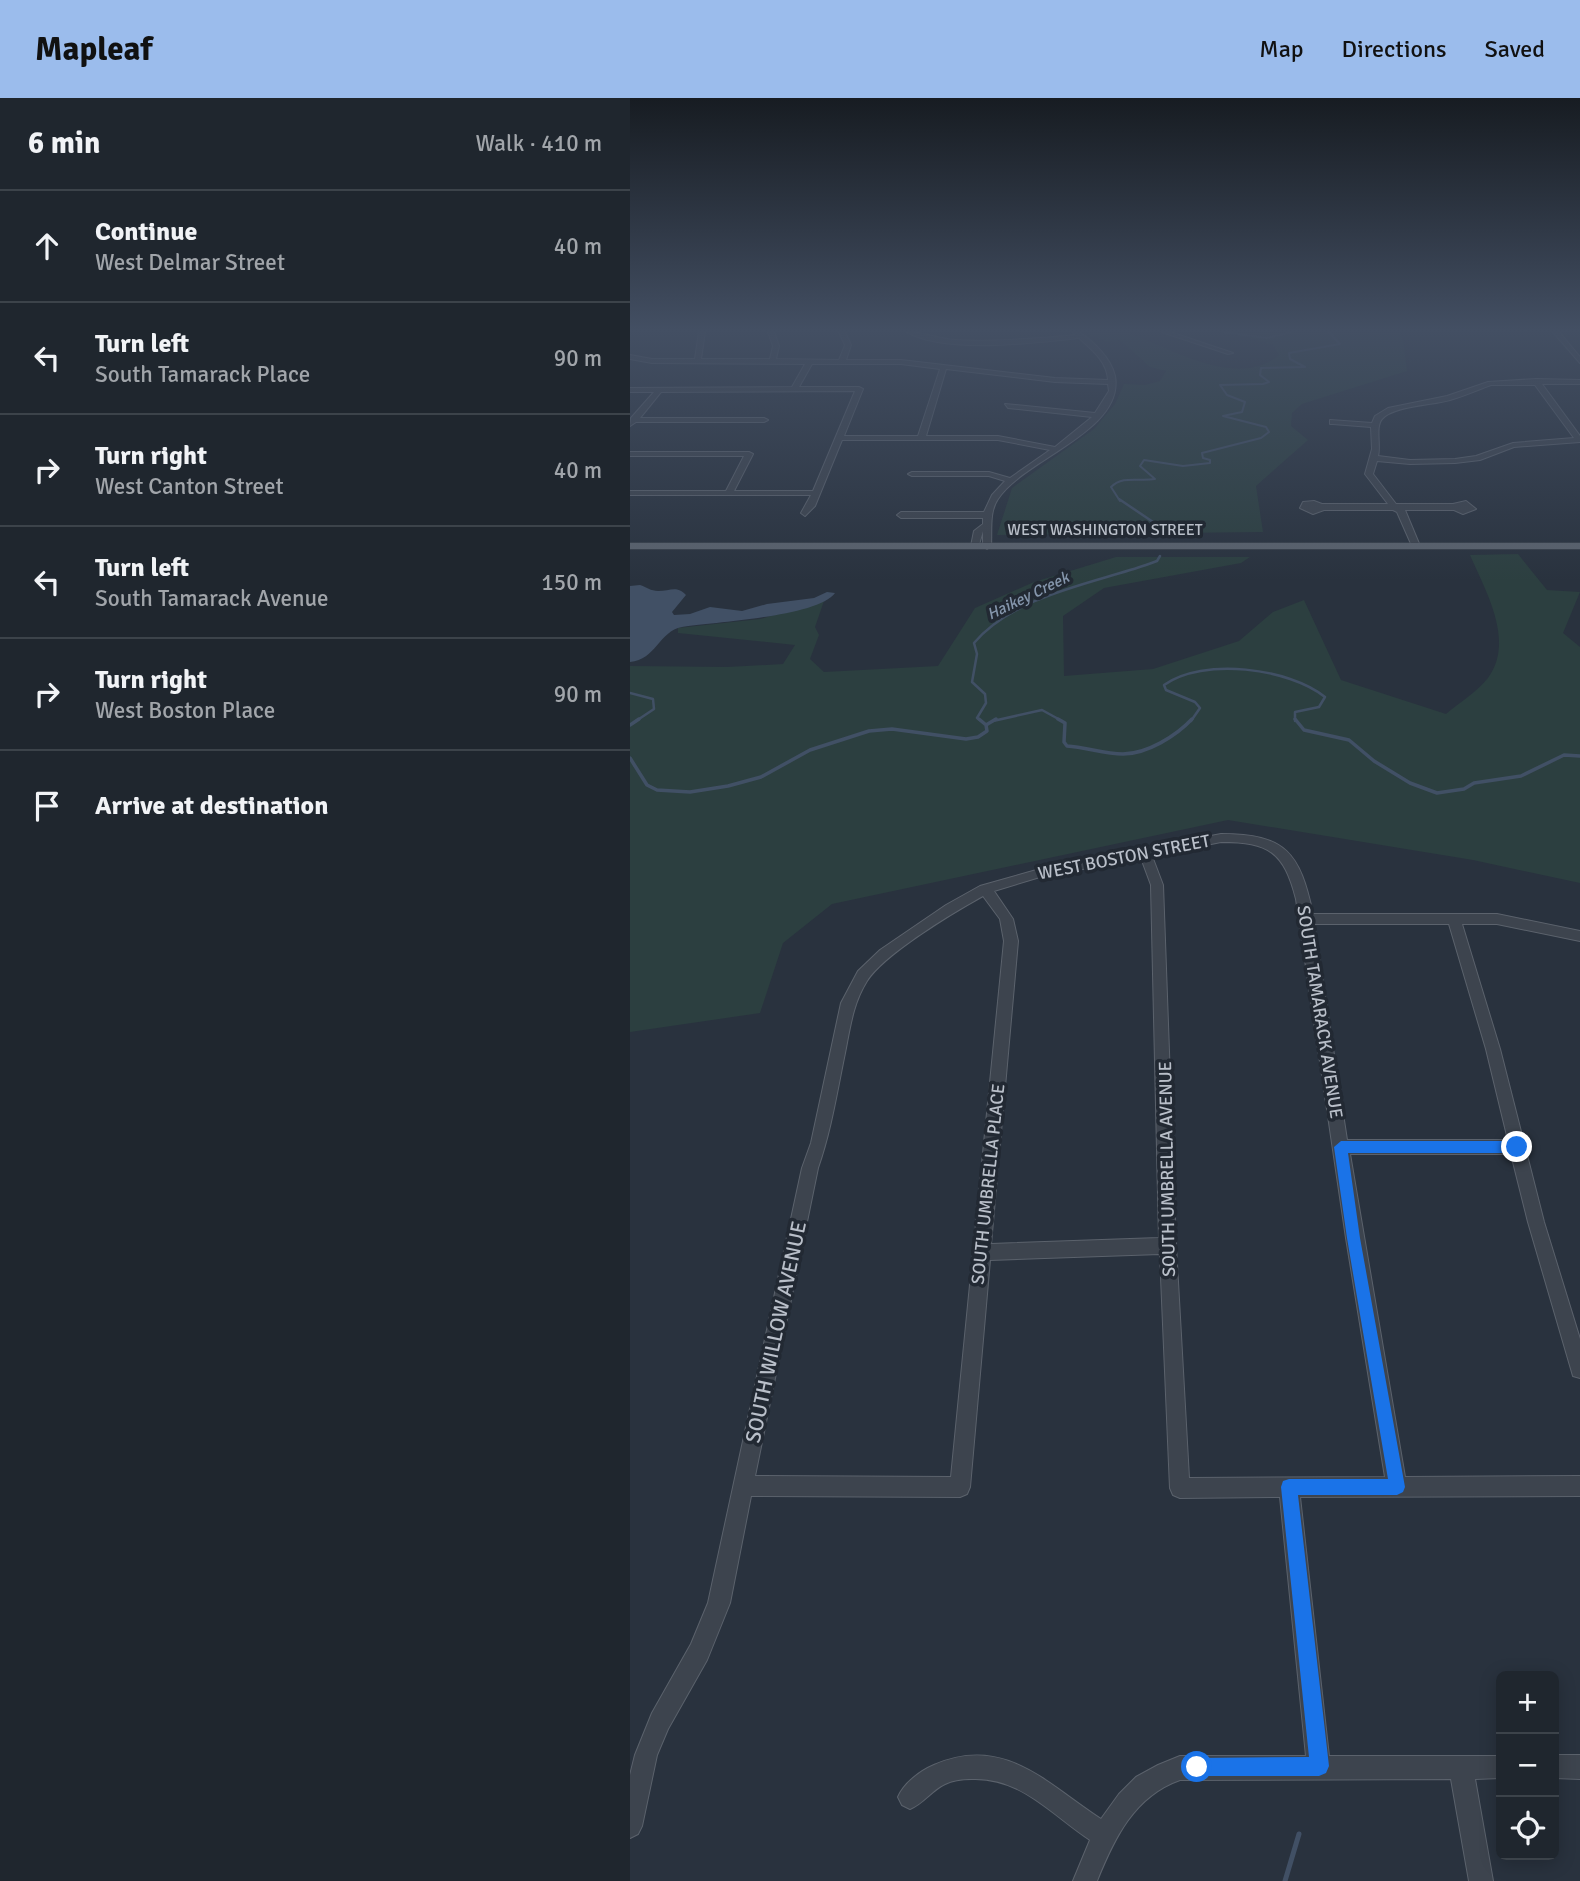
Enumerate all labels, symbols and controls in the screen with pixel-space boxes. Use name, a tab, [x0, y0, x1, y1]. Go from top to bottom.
text: Mapleaf	[35, 29, 152, 70]
text: Map	[1259, 34, 1304, 64]
text: Directions	[1342, 34, 1447, 64]
text: Saved	[1485, 34, 1545, 64]
text: 6 min	[28, 125, 100, 162]
text: Walk · 410 m	[476, 129, 602, 158]
text: Continue	[95, 216, 197, 248]
icon: ahead	[28, 227, 66, 265]
text: 40 m	[554, 232, 602, 261]
text: West Delmar Street	[95, 248, 285, 277]
text: Turn left	[95, 328, 189, 360]
icon: left	[28, 339, 66, 377]
text: 90 m	[554, 344, 602, 373]
text: South Tamarack Place	[95, 360, 310, 389]
text: Turn right	[95, 440, 207, 472]
icon: right	[28, 451, 66, 489]
text: 40 m	[554, 456, 602, 485]
text: West Canton Street	[95, 472, 284, 501]
street label: WEST WASHINGTON STREET	[1007, 520, 1203, 540]
text: Turn left	[95, 552, 189, 584]
icon: left	[28, 563, 66, 601]
water label: Haikey Creek	[984, 567, 1074, 625]
text: 150 m	[541, 568, 602, 597]
text: South Tamarack Avenue	[95, 584, 328, 613]
text: Turn right	[95, 664, 207, 696]
icon: right	[28, 675, 66, 713]
text: 90 m	[554, 680, 602, 709]
text: West Boston Place	[95, 696, 275, 725]
icon: arrive	[28, 787, 66, 825]
text: Arrive at destination	[95, 790, 328, 822]
street label: WEST BOSTON STREET	[1036, 830, 1212, 884]
street label: SOUTH TAMARACK AVENUE	[1292, 904, 1348, 1120]
street label: SOUTH UMBRELLA AVENUE	[1154, 1061, 1180, 1277]
street label: SOUTH UMBRELLA PLACE	[967, 1082, 1009, 1286]
route end	[1501, 1131, 1532, 1162]
street label: SOUTH WILLOW AVENUE	[740, 1219, 812, 1445]
map controls	[1496, 1671, 1559, 1860]
button: +	[1496, 1671, 1559, 1734]
button: −	[1496, 1734, 1559, 1797]
route start	[1181, 1751, 1212, 1782]
button: locate	[1496, 1797, 1559, 1860]

